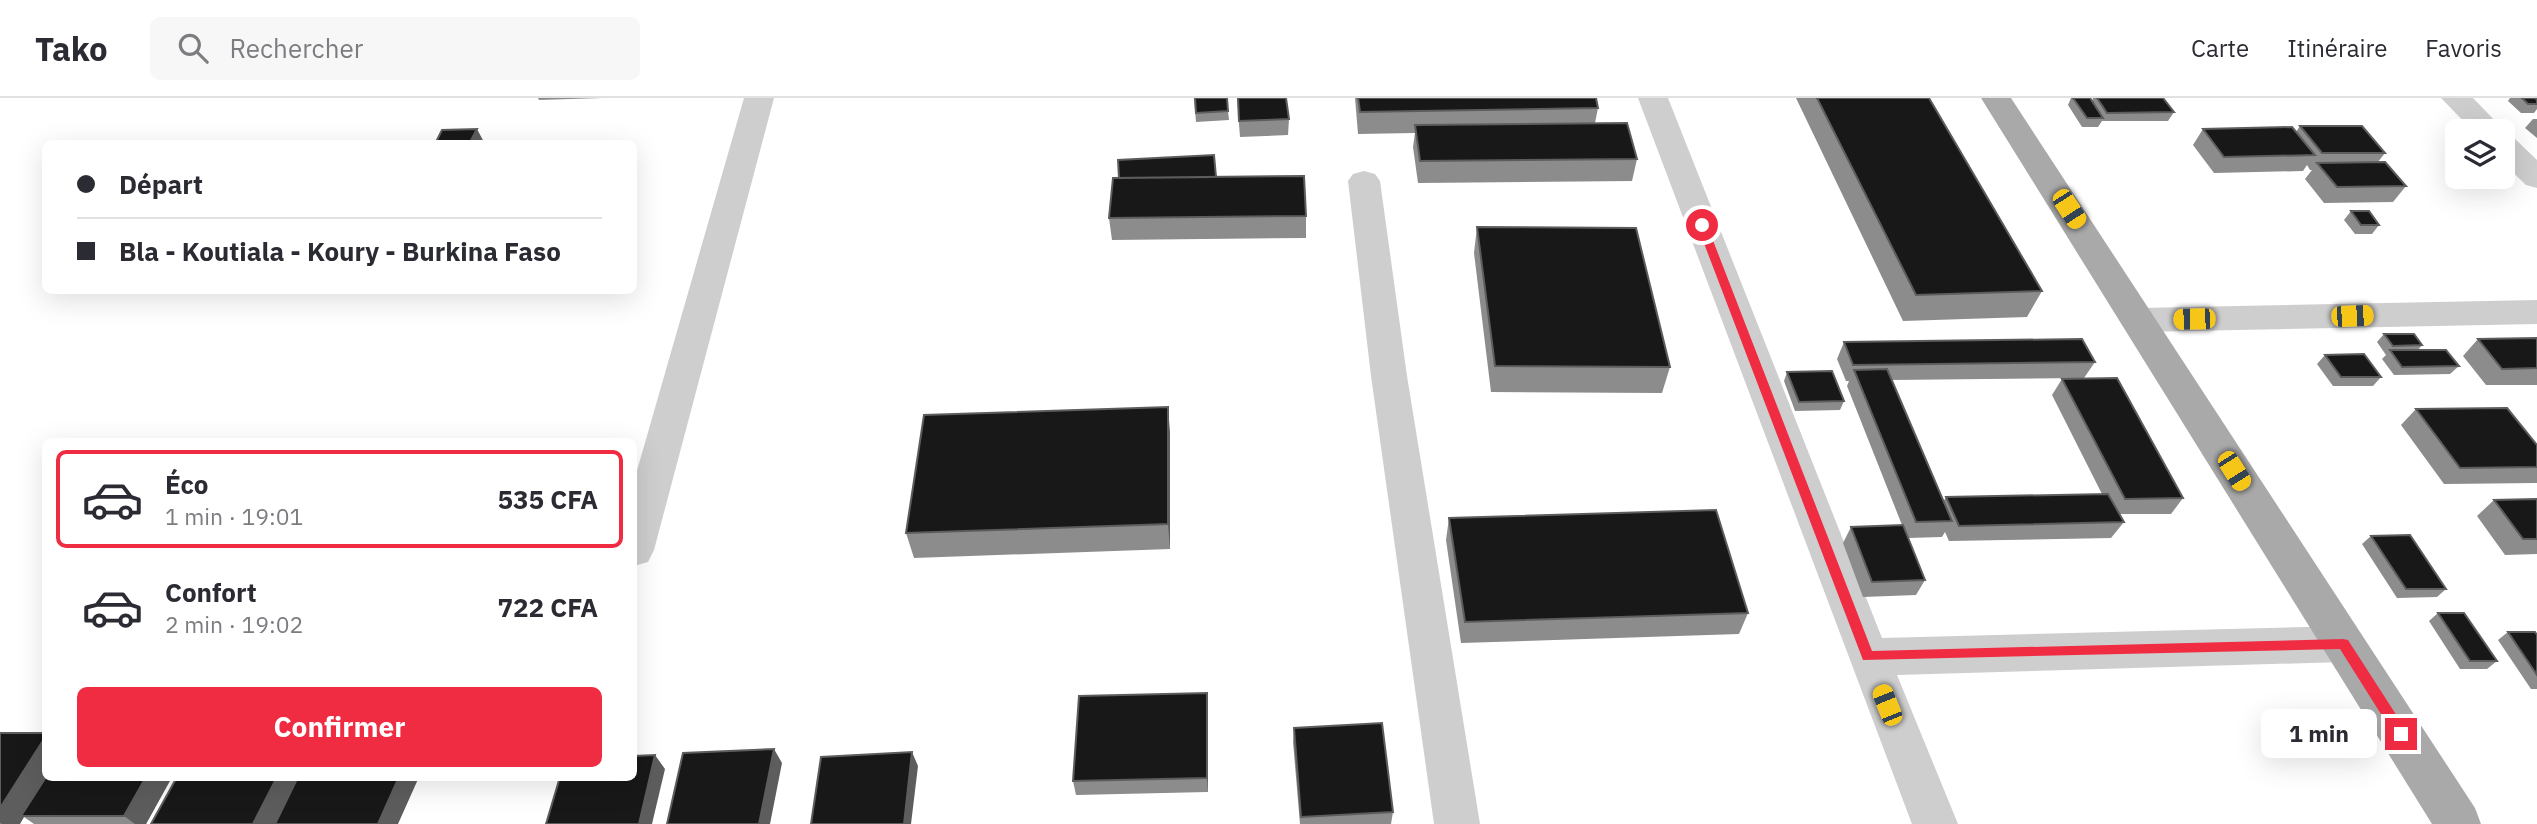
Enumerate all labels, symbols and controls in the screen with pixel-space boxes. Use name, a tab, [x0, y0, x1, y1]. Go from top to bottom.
search box	[150, 17, 640, 80]
text: Tako	[35, 27, 108, 70]
icon: search	[174, 29, 212, 67]
text: Rechercher	[230, 31, 363, 65]
text: Carte	[2191, 32, 2249, 64]
text: Itinéraire	[2287, 32, 2387, 64]
text: Favoris	[2425, 32, 2502, 64]
map controls	[2445, 119, 2515, 189]
button: layers	[2445, 119, 2515, 189]
text: Départ	[119, 167, 203, 201]
car	[2049, 186, 2090, 232]
route start	[1686, 209, 1718, 241]
text: Bla - Koutiala - Koury - Burkina Faso	[119, 234, 561, 268]
car	[2331, 305, 2374, 327]
car	[2173, 308, 2216, 330]
car	[2214, 448, 2255, 494]
text: Éco	[165, 467, 209, 501]
icon: car	[81, 468, 144, 531]
text: 535 CFA	[497, 482, 598, 516]
text: 1 min · 19:01	[165, 501, 303, 531]
text: Confort	[165, 575, 257, 609]
icon: car	[81, 576, 144, 639]
text: 722 CFA	[497, 590, 598, 624]
text: 2 min · 19:02	[165, 609, 303, 639]
car	[1870, 682, 1905, 728]
button: Confirmer	[77, 687, 602, 767]
callout: 1 min	[2261, 710, 2376, 758]
text: 1 min	[2289, 718, 2349, 748]
route end	[2385, 718, 2417, 750]

